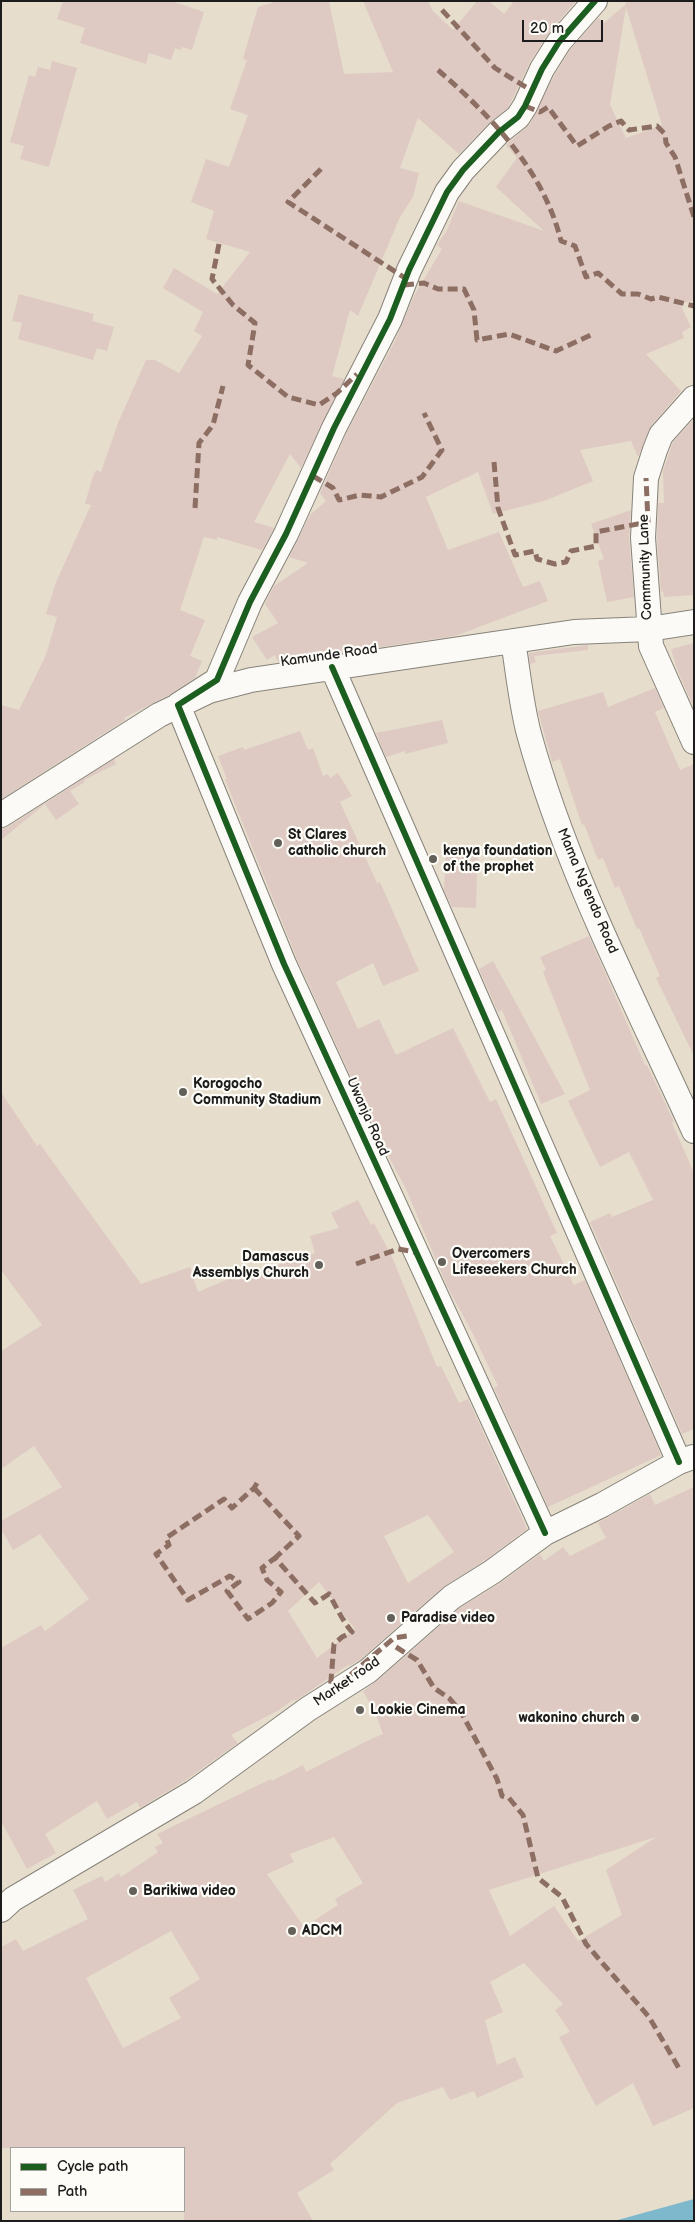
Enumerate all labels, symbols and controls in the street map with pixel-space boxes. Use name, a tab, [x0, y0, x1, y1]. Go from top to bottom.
scale bar	[525, 10, 606, 42]
text: 20 m	[530, 19, 564, 38]
street label: Community Lane	[636, 514, 656, 620]
street label: Kamunde Road	[279, 641, 379, 671]
street label: Mama Ng'endo Road	[553, 826, 621, 956]
place label: St Clares catholic church	[288, 827, 386, 860]
marker: St Clares catholic church	[272, 837, 284, 849]
place label: kenya foundation of the prophet	[443, 843, 553, 876]
marker: kenya foundation of the prophet	[427, 853, 439, 865]
street label: Uwanja Road	[342, 1075, 392, 1159]
place label: Korogocho Community Stadium	[193, 1076, 321, 1108]
marker: Korogocho Community Stadium	[177, 1086, 189, 1098]
place label: Overcomers Lifeseekers Church	[452, 1246, 577, 1278]
place label: Damascus Assemblys Church	[193, 1249, 309, 1282]
marker: Overcomers Lifeseekers Church	[436, 1256, 448, 1268]
marker: Damascus Assemblys Church	[313, 1259, 325, 1271]
place label: Paradise video	[401, 1610, 495, 1626]
marker: Paradise video	[385, 1612, 397, 1624]
street label: Market road	[310, 1654, 384, 1710]
place label: Lookie Cinema	[370, 1702, 466, 1718]
marker: Lookie Cinema	[354, 1704, 366, 1716]
place label: wakonino church	[518, 1710, 625, 1726]
marker: wakonino church	[629, 1712, 641, 1724]
place label: Barikiwa video	[143, 1883, 236, 1899]
marker: Barikiwa video	[127, 1885, 139, 1897]
place label: ADCM	[302, 1923, 342, 1939]
marker: ADCM	[286, 1925, 298, 1937]
legend	[10, 2147, 185, 2212]
text: Cycle path	[57, 2157, 128, 2176]
text: Path	[57, 2182, 87, 2201]

